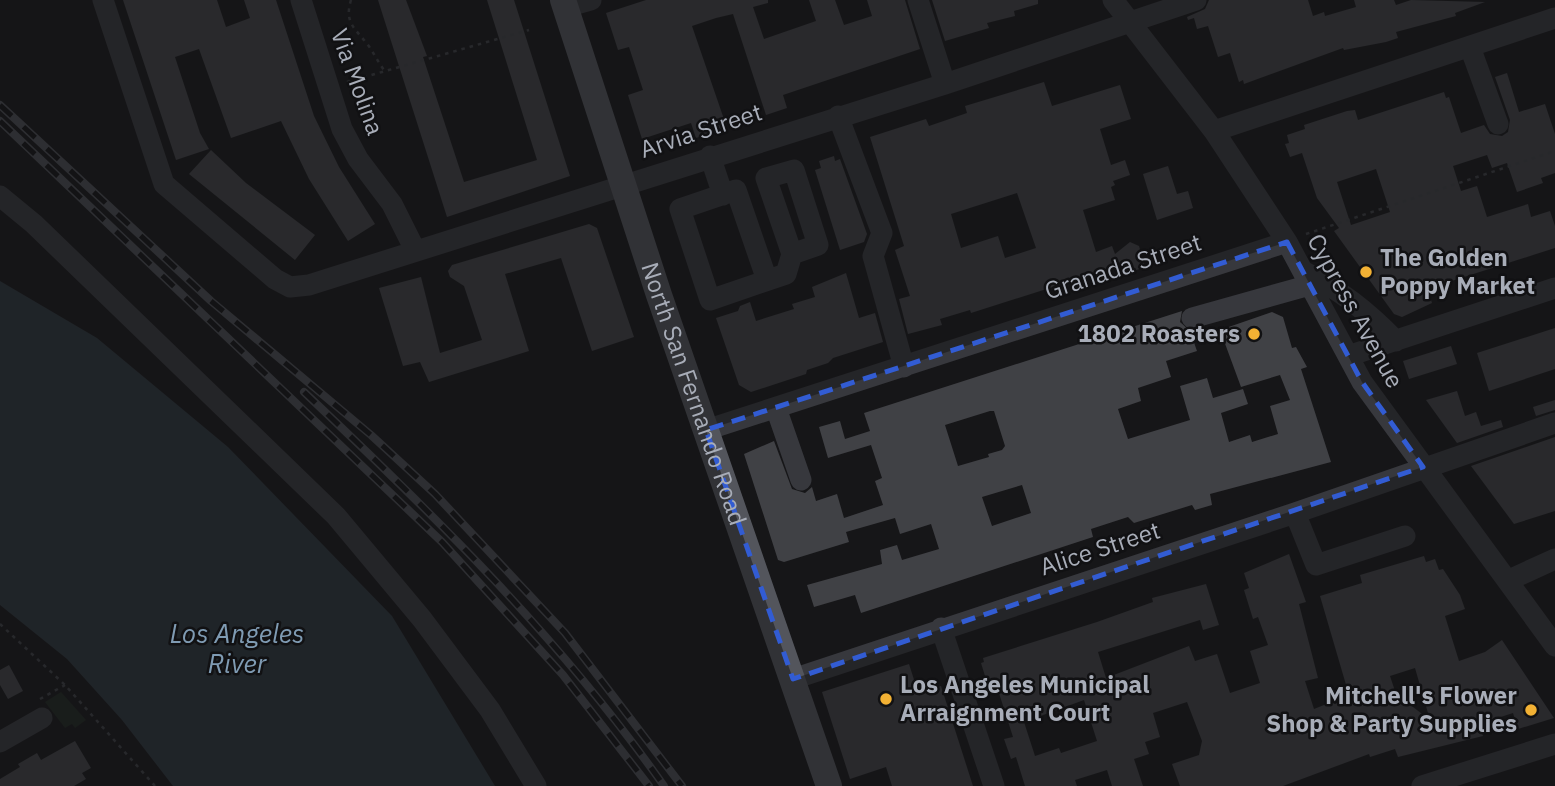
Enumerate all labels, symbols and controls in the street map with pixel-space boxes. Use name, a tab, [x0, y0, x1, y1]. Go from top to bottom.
street label: Via Molina	[324, 24, 392, 139]
street label: Arvia Street	[636, 95, 766, 165]
street label: Granada Street	[1040, 226, 1205, 306]
street label: Cypress Avenue	[1300, 228, 1411, 393]
place label: The Golden Poppy Market	[1380, 241, 1535, 301]
street label: North San Fernando Road	[634, 258, 755, 529]
marker: The Golden Poppy Market	[1358, 264, 1374, 280]
place label: 1802 Roasters	[1077, 317, 1240, 349]
marker: 1802 Roasters	[1246, 326, 1262, 342]
street label: Alice Street	[1036, 514, 1164, 583]
water label: Los Angeles River	[170, 616, 304, 680]
place label: Los Angeles Municipal Arraignment Court	[900, 668, 1150, 728]
place label: Mitchell's Flower Shop & Party Supplies	[1266, 679, 1517, 739]
marker: Los Angeles Municipal Arraignment Court	[878, 691, 894, 707]
marker: Mitchell's Flower Shop & Party Supplies	[1523, 702, 1539, 718]

